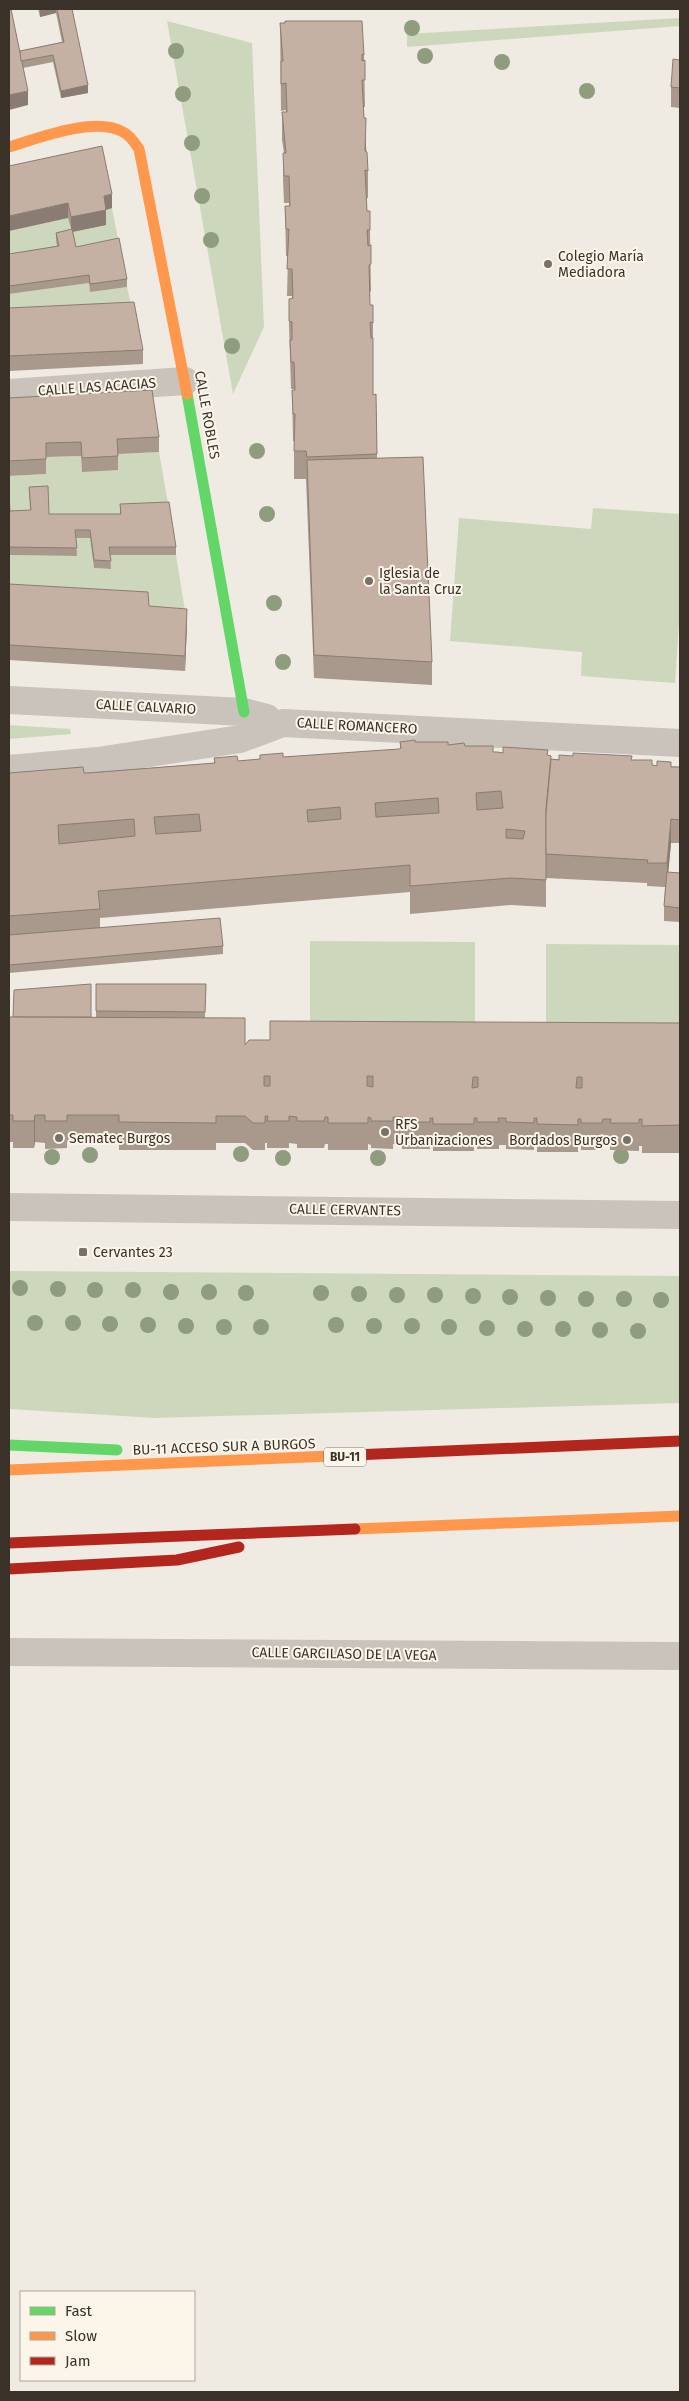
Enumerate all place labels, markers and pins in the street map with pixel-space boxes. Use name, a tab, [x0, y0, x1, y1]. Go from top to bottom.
place label: Colegio María Mediadora	[558, 248, 644, 281]
marker: Colegio María Mediadora	[542, 258, 554, 270]
place label: Iglesia de la Santa Cruz	[379, 565, 461, 598]
marker: Iglesia de la Santa Cruz	[363, 575, 375, 587]
place label: RFS Urbanizaciones	[395, 1116, 493, 1149]
marker: RFS Urbanizaciones	[379, 1126, 391, 1138]
place label: Sematec Burgos	[69, 1130, 171, 1147]
marker: Sematec Burgos	[53, 1132, 65, 1144]
place label: Bordados Burgos	[509, 1132, 617, 1149]
marker: Bordados Burgos	[621, 1134, 633, 1146]
place label: Cervantes 23	[93, 1244, 173, 1261]
marker: Cervantes 23	[77, 1246, 89, 1258]

